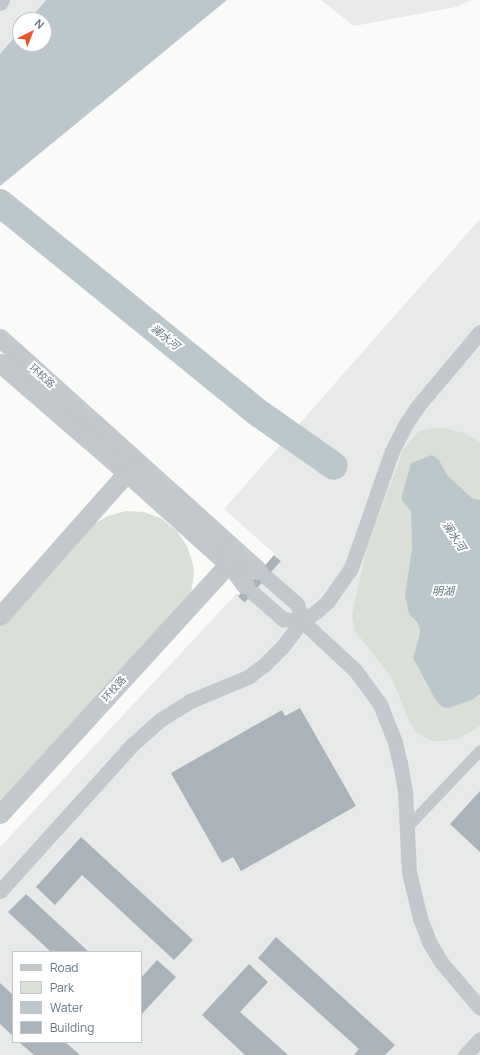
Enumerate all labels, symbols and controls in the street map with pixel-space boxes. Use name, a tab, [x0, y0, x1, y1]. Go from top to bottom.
north arrow	[12, 12, 52, 52]
text: N	[32, 15, 48, 32]
water label: 澜水河	[148, 321, 182, 353]
street label: 环校路	[27, 362, 57, 390]
water label: 澜水河	[439, 519, 469, 553]
water label: 明湖	[432, 584, 454, 598]
street label: 环校路	[100, 674, 128, 704]
legend	[12, 951, 142, 1043]
text: Road	[50, 959, 78, 976]
text: Park	[50, 979, 74, 996]
text: Water	[50, 999, 83, 1016]
text: Building	[50, 1019, 94, 1036]

